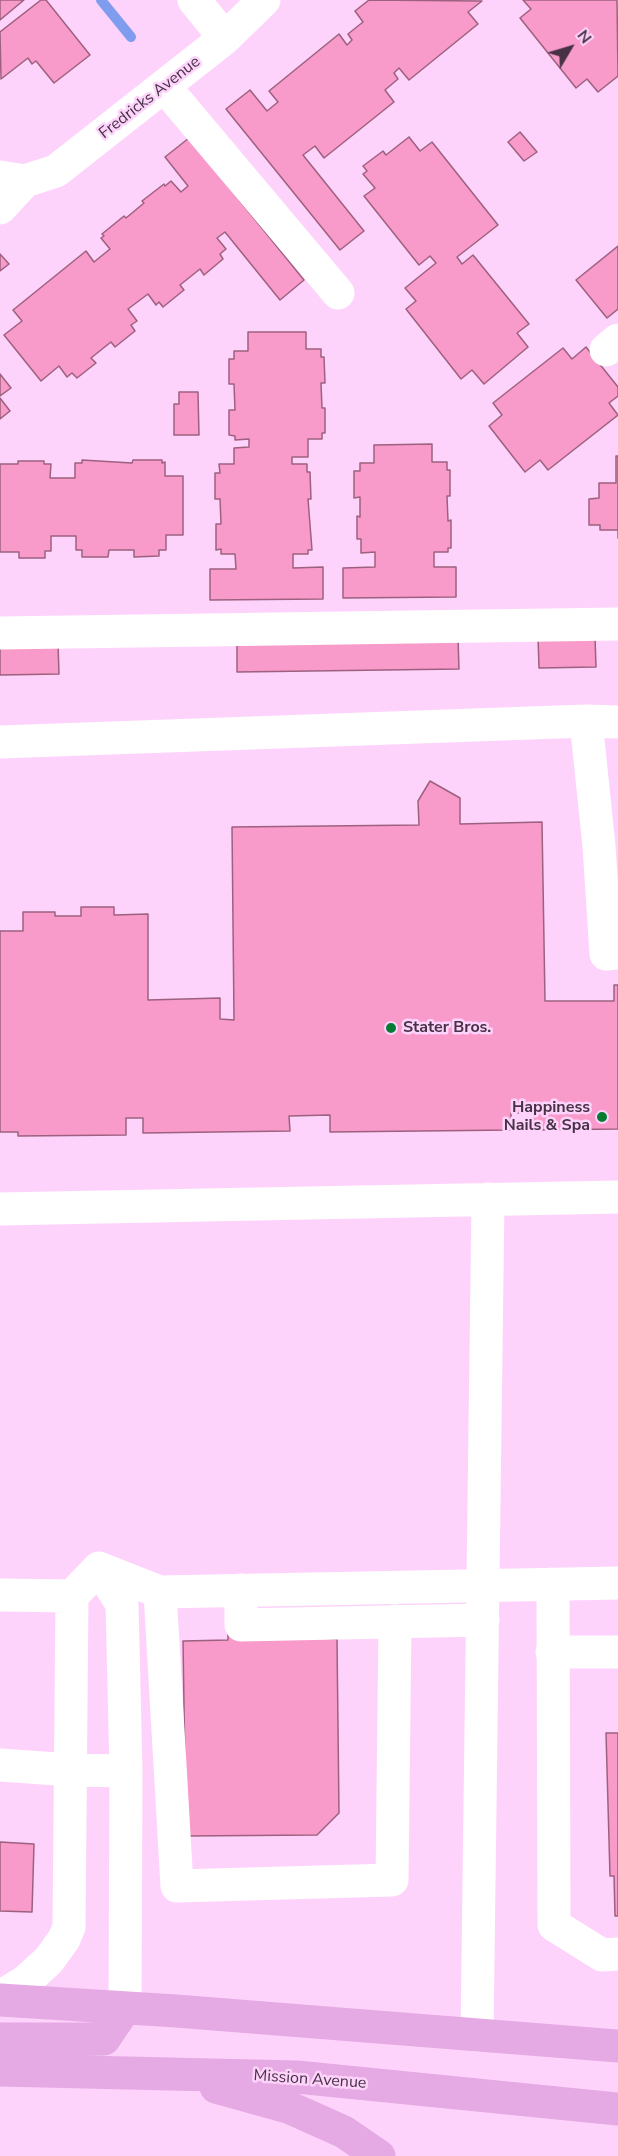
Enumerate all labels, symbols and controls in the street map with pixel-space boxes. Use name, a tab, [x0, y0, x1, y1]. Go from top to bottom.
north arrow	[540, 18, 600, 78]
text: N	[572, 25, 597, 48]
street label: Fredricks Avenue	[96, 53, 204, 143]
place label: Stater Bros.	[403, 1018, 491, 1038]
marker: Stater Bros.	[384, 1021, 398, 1035]
place label: Happiness Nails & Spa	[504, 1098, 590, 1136]
marker: Happiness Nails & Spa	[595, 1110, 609, 1124]
street label: Mission Avenue	[253, 2066, 367, 2094]

